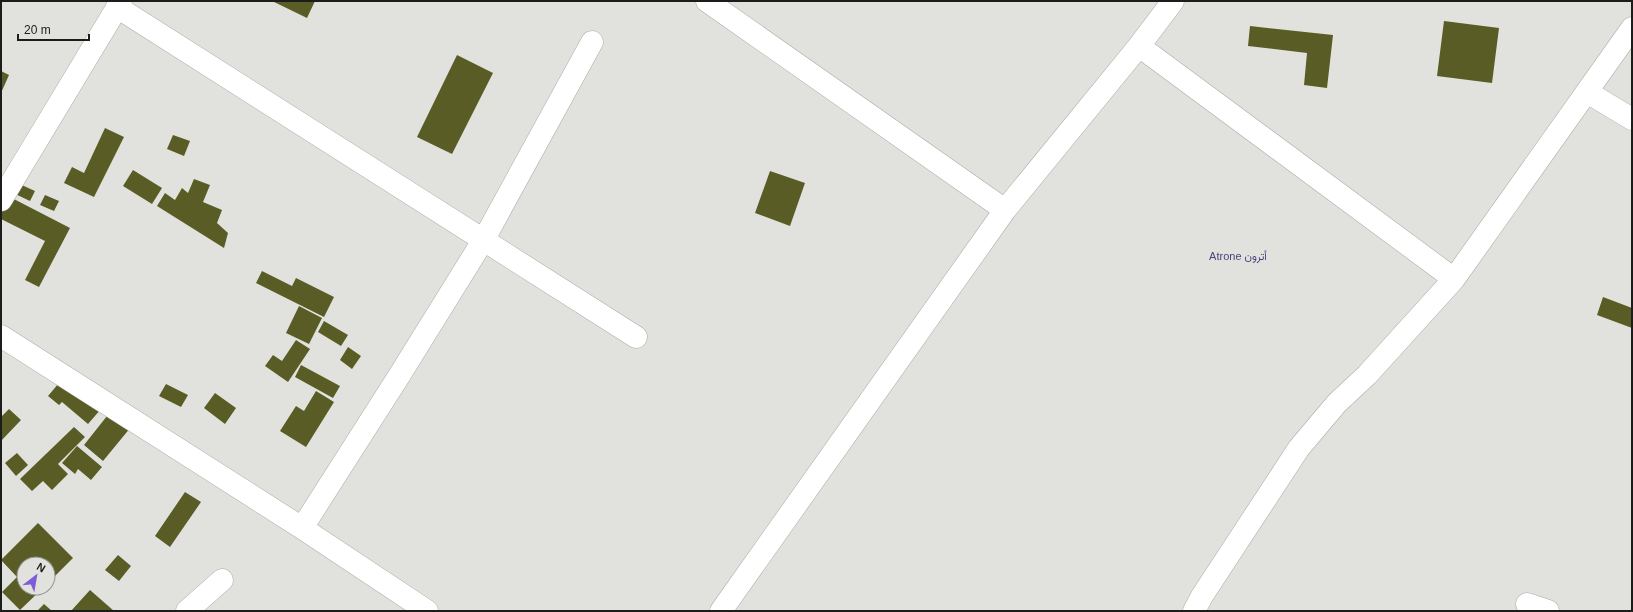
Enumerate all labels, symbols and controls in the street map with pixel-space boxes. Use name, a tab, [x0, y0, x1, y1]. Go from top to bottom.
scale bar	[18, 16, 89, 42]
text: 20 m	[24, 23, 51, 37]
district label: Atrone أترون	[1209, 250, 1267, 263]
north arrow	[16, 556, 56, 596]
text: N	[35, 560, 48, 575]

